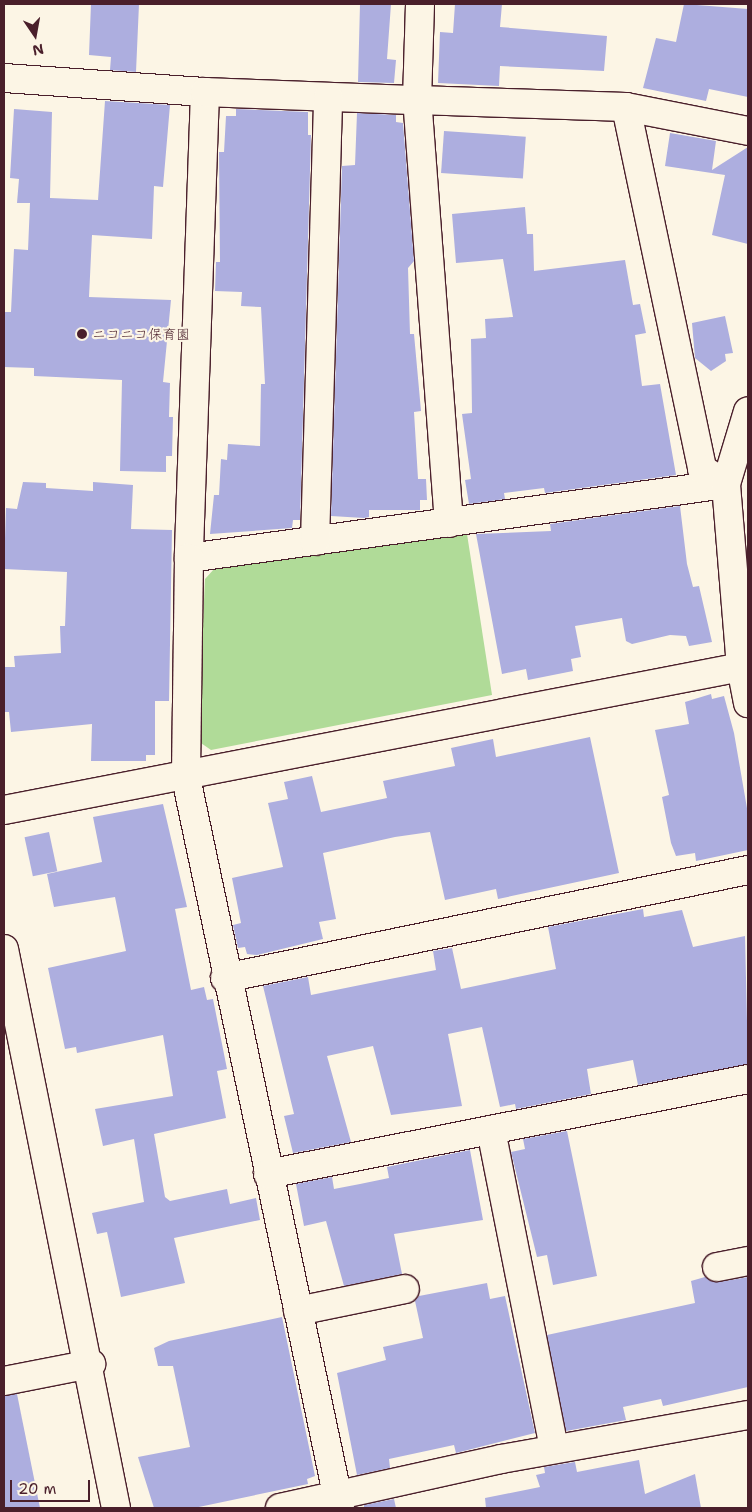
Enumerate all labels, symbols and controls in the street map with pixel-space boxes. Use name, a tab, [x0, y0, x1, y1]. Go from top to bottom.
north arrow	[10, 10, 60, 60]
text: N	[31, 40, 45, 60]
place label: ニコニコ保育園	[92, 326, 190, 342]
marker: ニコニコ保育園	[76, 328, 88, 340]
scale bar	[12, 1470, 92, 1502]
text: 20 m	[18, 1479, 57, 1499]

